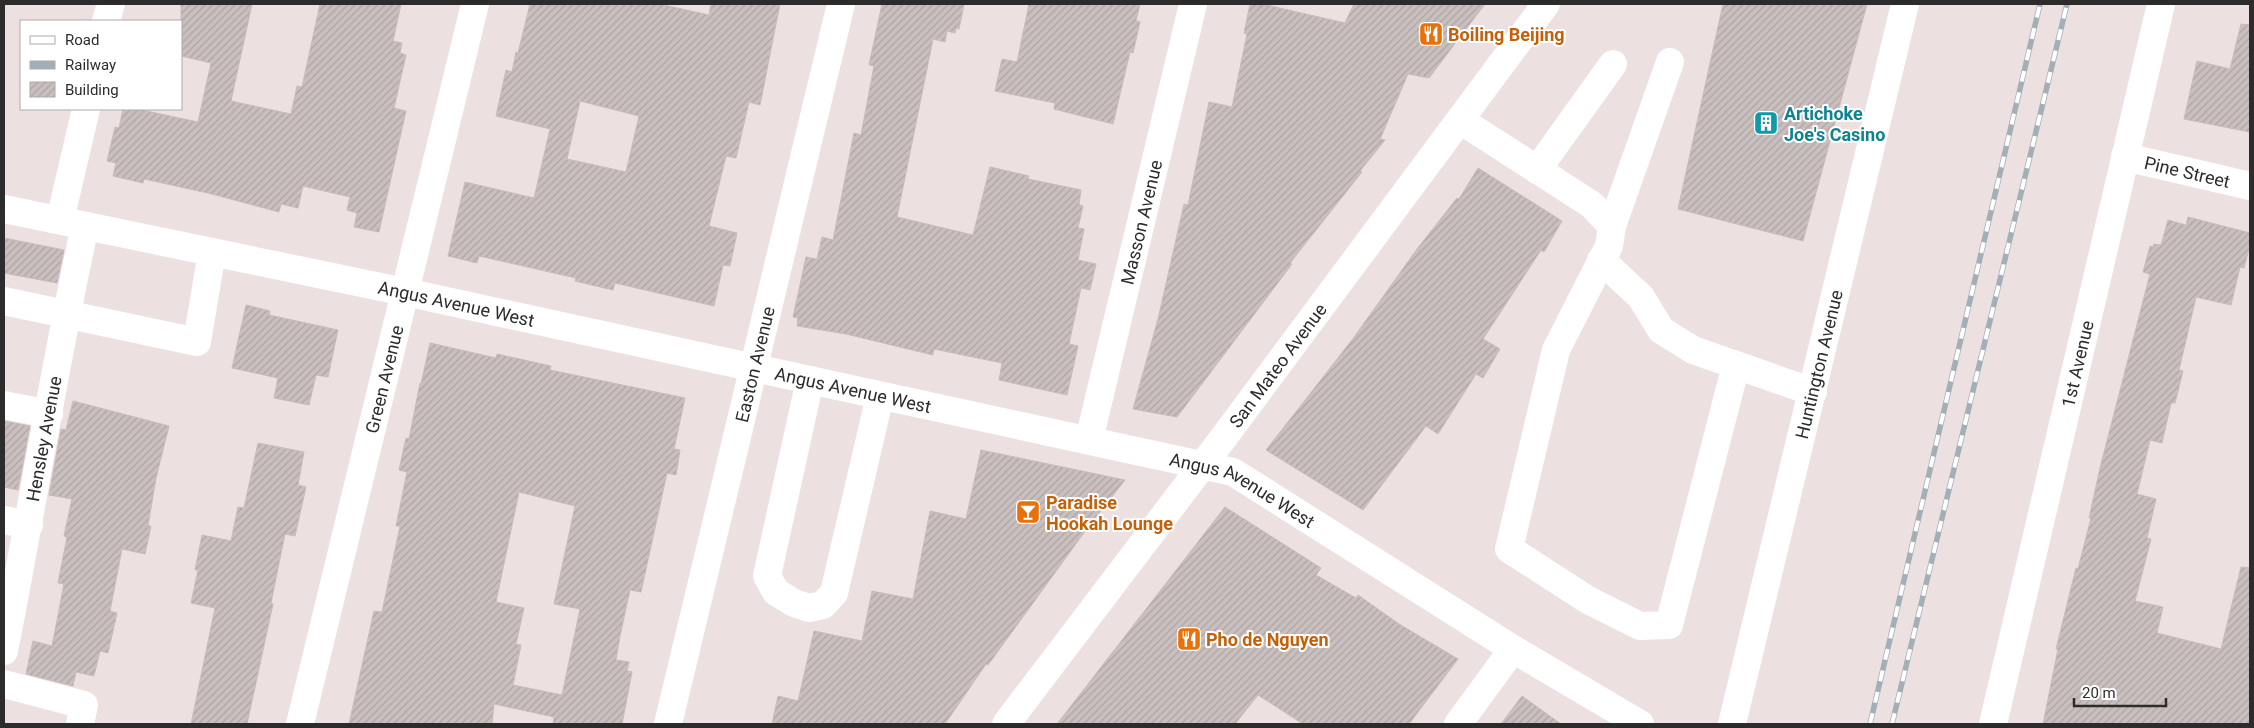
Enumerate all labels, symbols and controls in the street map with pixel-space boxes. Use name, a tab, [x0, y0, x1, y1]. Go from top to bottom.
legend	[20, 20, 182, 110]
restaurant icon: Boiling Beijing	[1418, 21, 1444, 47]
place label: Boiling Beijing	[1448, 24, 1565, 45]
text: Road	[65, 31, 99, 49]
text: Railway	[65, 56, 116, 74]
text: Building	[65, 81, 119, 99]
place label: Artichoke Joe's Casino	[1784, 103, 1885, 145]
building icon: Artichoke Joe's Casino	[1753, 110, 1779, 136]
street label: Pine Street	[2142, 151, 2232, 192]
street label: Masson Avenue	[1116, 158, 1166, 287]
street label: Angus Avenue West	[376, 276, 536, 330]
street label: Huntington Avenue	[1790, 288, 1846, 441]
street label: San Mateo Avenue	[1224, 299, 1330, 431]
street label: Easton Avenue	[730, 304, 779, 424]
street label: 1st Avenue	[2057, 318, 2097, 409]
street label: Green Avenue	[361, 323, 407, 435]
street label: Angus Avenue West	[773, 362, 933, 417]
street label: Hensley Avenue	[22, 374, 65, 503]
street label: Angus Avenue West	[1168, 448, 1319, 532]
place label: Paradise Hookah Lounge	[1046, 492, 1173, 534]
bar icon: Paradise Hookah Lounge	[1015, 499, 1041, 525]
restaurant icon: Pho de Nguyen	[1176, 626, 1202, 652]
place label: Pho de Nguyen	[1206, 629, 1328, 650]
scale bar	[2074, 676, 2166, 708]
text: 20 m	[2082, 684, 2116, 702]

